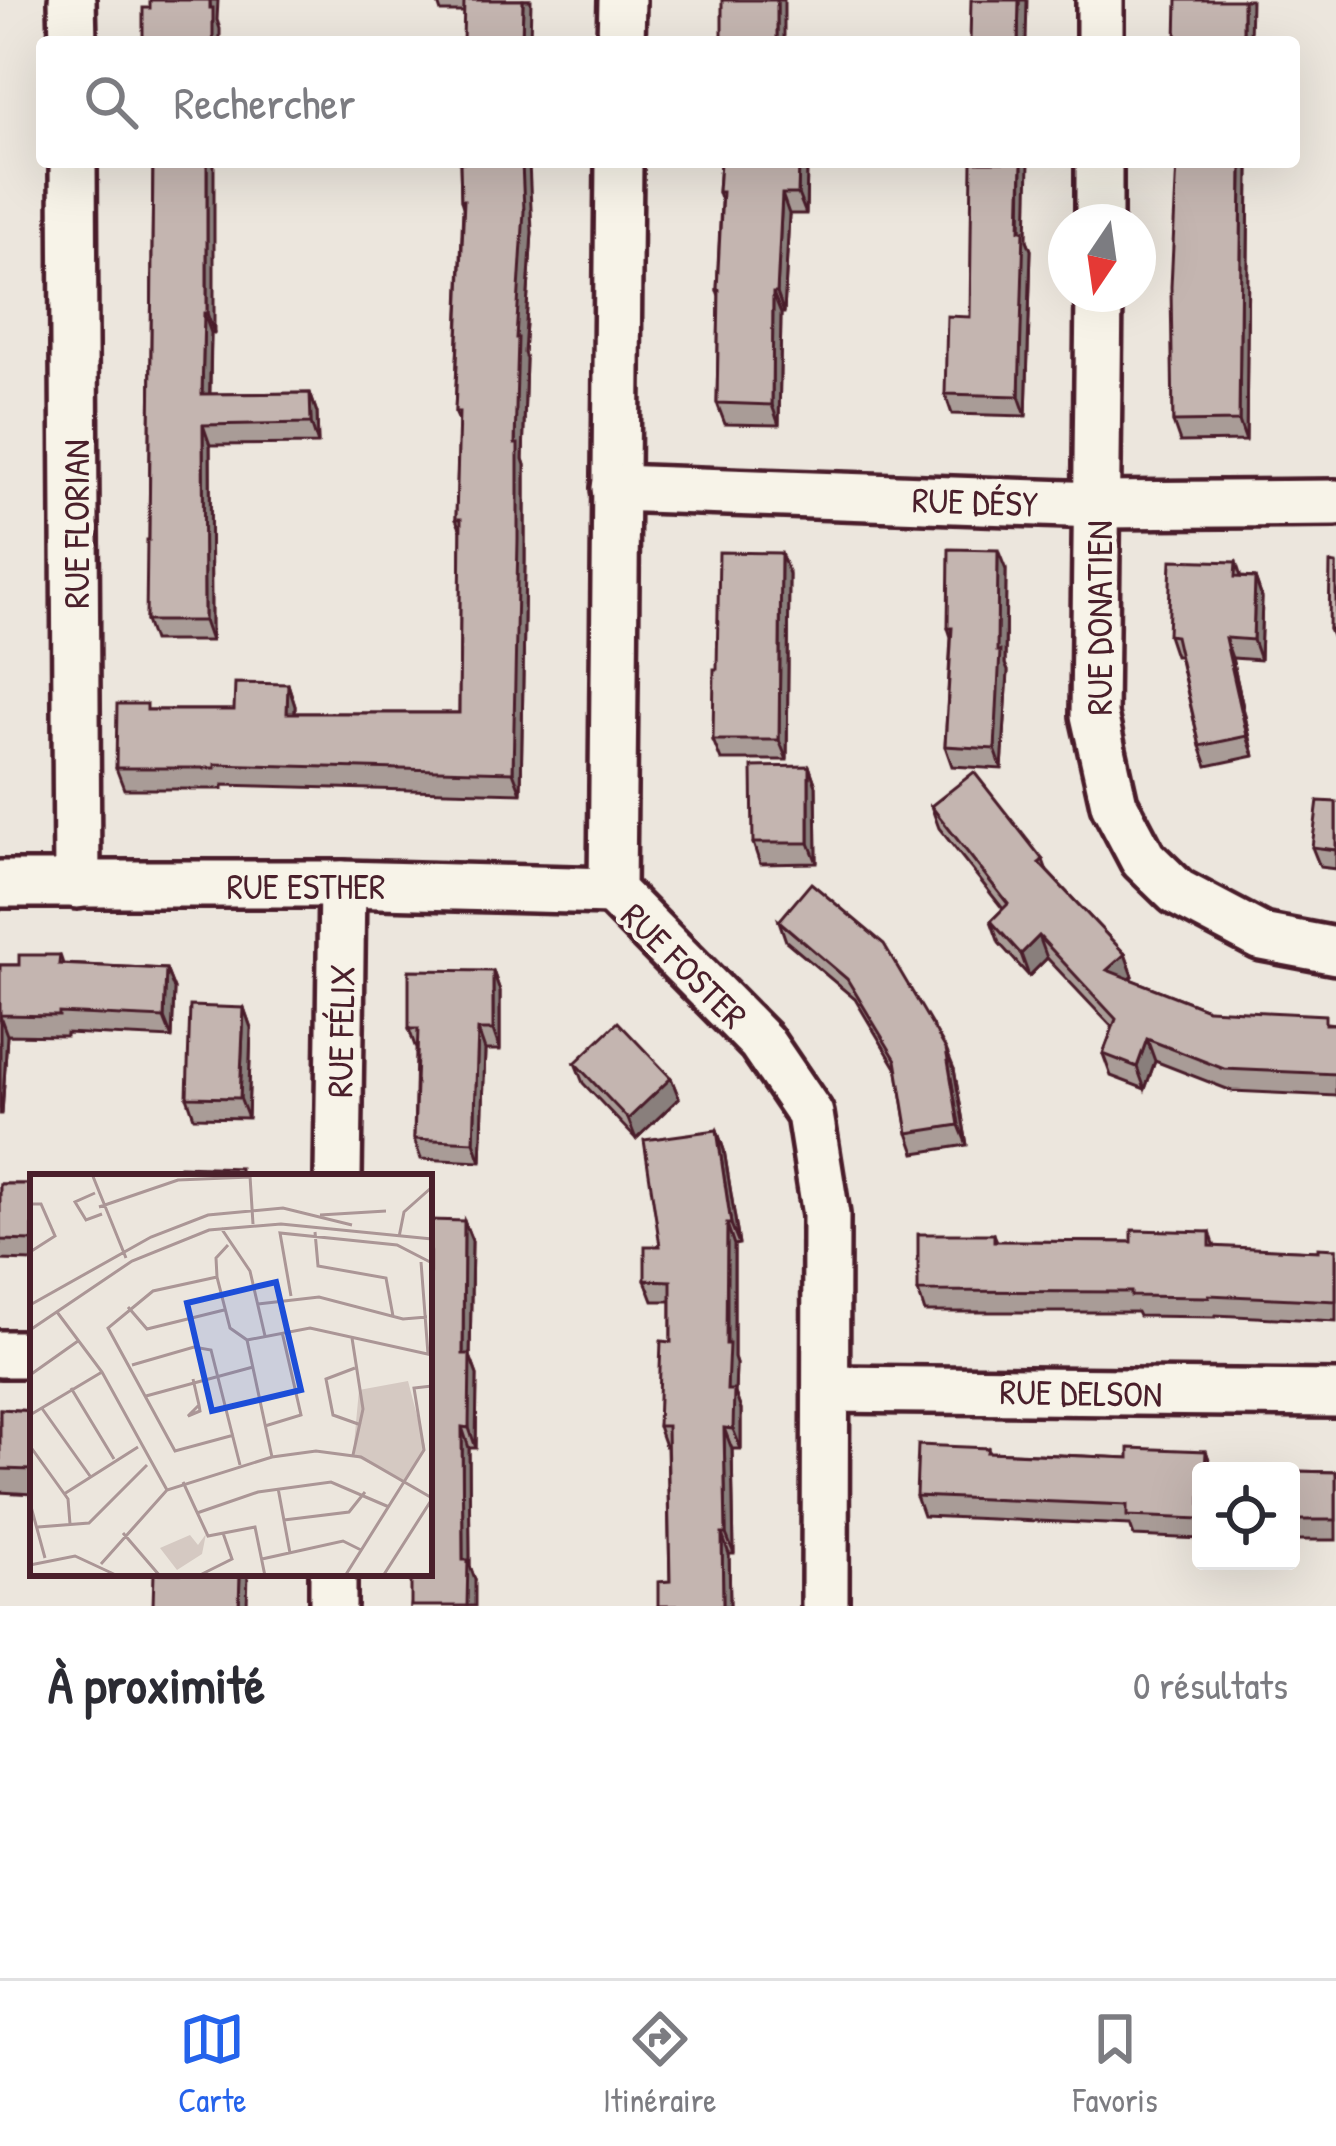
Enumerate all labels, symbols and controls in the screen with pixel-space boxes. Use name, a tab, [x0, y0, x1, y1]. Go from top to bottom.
search box	[36, 36, 1300, 168]
icon: search	[78, 69, 144, 135]
text: Rechercher	[174, 72, 356, 133]
north arrow	[1048, 204, 1156, 312]
street label: RUE FLORIAN	[51, 440, 100, 608]
street label: RUE DÉSY	[911, 474, 1039, 528]
street label: RUE DONATIEN	[1074, 521, 1123, 715]
street label: RUE ESTHER	[227, 861, 385, 910]
street label: RUE FOSTER	[611, 891, 759, 1039]
street label: RUE FÉLIX	[314, 964, 366, 1098]
inset map	[30, 1174, 432, 1576]
street label: RUE DELSON	[999, 1366, 1163, 1418]
map controls	[1192, 1462, 1300, 1570]
button: locate	[1192, 1462, 1300, 1570]
text: À proximité	[48, 1650, 265, 1719]
text: 0 résultats	[1133, 1658, 1288, 1711]
tab: Carte	[178, 2006, 247, 2122]
tab: Itinéraire	[603, 2006, 717, 2122]
tab: Favoris	[1073, 2006, 1158, 2122]

